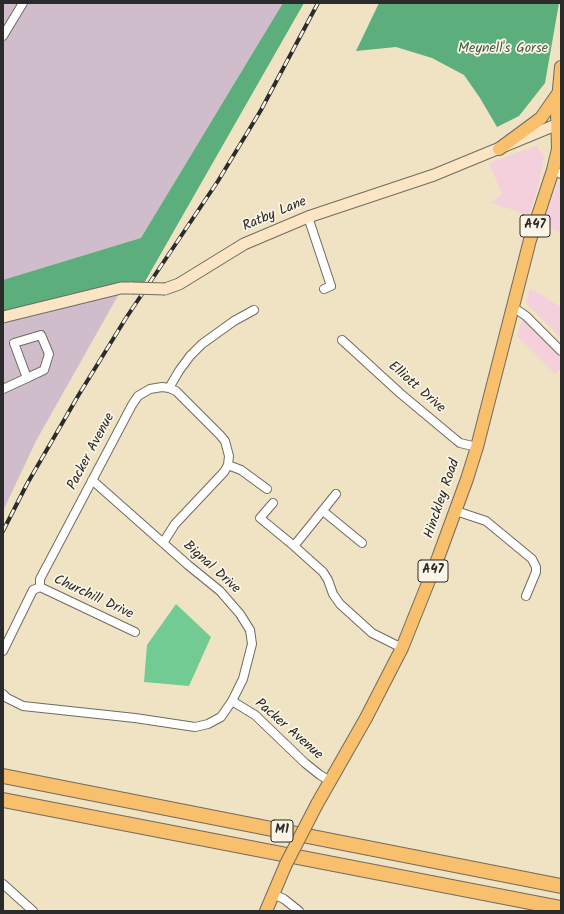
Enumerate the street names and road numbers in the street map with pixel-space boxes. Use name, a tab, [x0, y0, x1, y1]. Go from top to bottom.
street label: Ratby Lane	[241, 194, 309, 236]
road number: A47	[520, 215, 550, 237]
street label: Elliott Drive	[384, 359, 448, 417]
street label: Packer Avenue	[65, 411, 119, 493]
street label: Hinckley Road	[422, 457, 464, 541]
street label: Bignal Drive	[179, 538, 243, 598]
road number: A47	[418, 560, 448, 582]
street label: Churchill Drive	[50, 572, 136, 624]
street label: Packer Avenue	[251, 696, 325, 764]
road number: M1	[271, 820, 293, 842]

